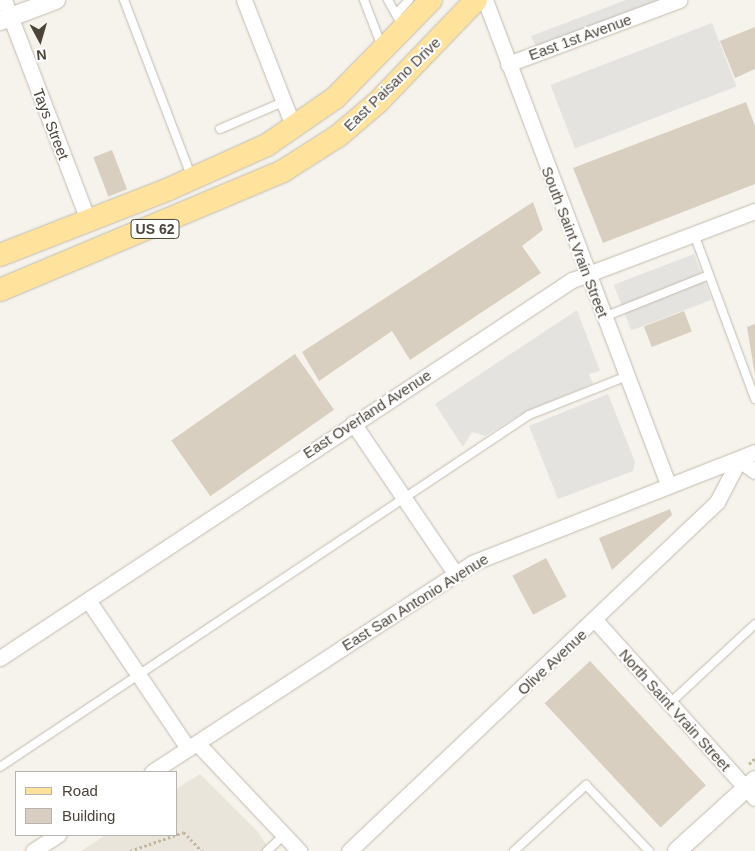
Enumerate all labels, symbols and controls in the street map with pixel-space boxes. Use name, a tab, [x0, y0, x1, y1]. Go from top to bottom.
street label: East 1st Avenue	[526, 10, 634, 64]
north arrow	[15, 15, 65, 65]
street label: East Paisano Drive	[340, 33, 444, 135]
text: N	[36, 46, 47, 63]
street label: Tays Street	[29, 86, 73, 162]
street label: South Saint Vrain Street	[538, 164, 612, 320]
road number: US 62	[130, 218, 180, 240]
street label: East Overland Avenue	[299, 366, 435, 462]
street label: East San Antonio Avenue	[338, 549, 492, 655]
street label: Olive Avenue	[513, 625, 591, 699]
street label: North Saint Vrain Street	[616, 645, 734, 775]
legend	[15, 771, 178, 836]
text: Road	[62, 782, 98, 799]
text: Building	[62, 807, 115, 824]

